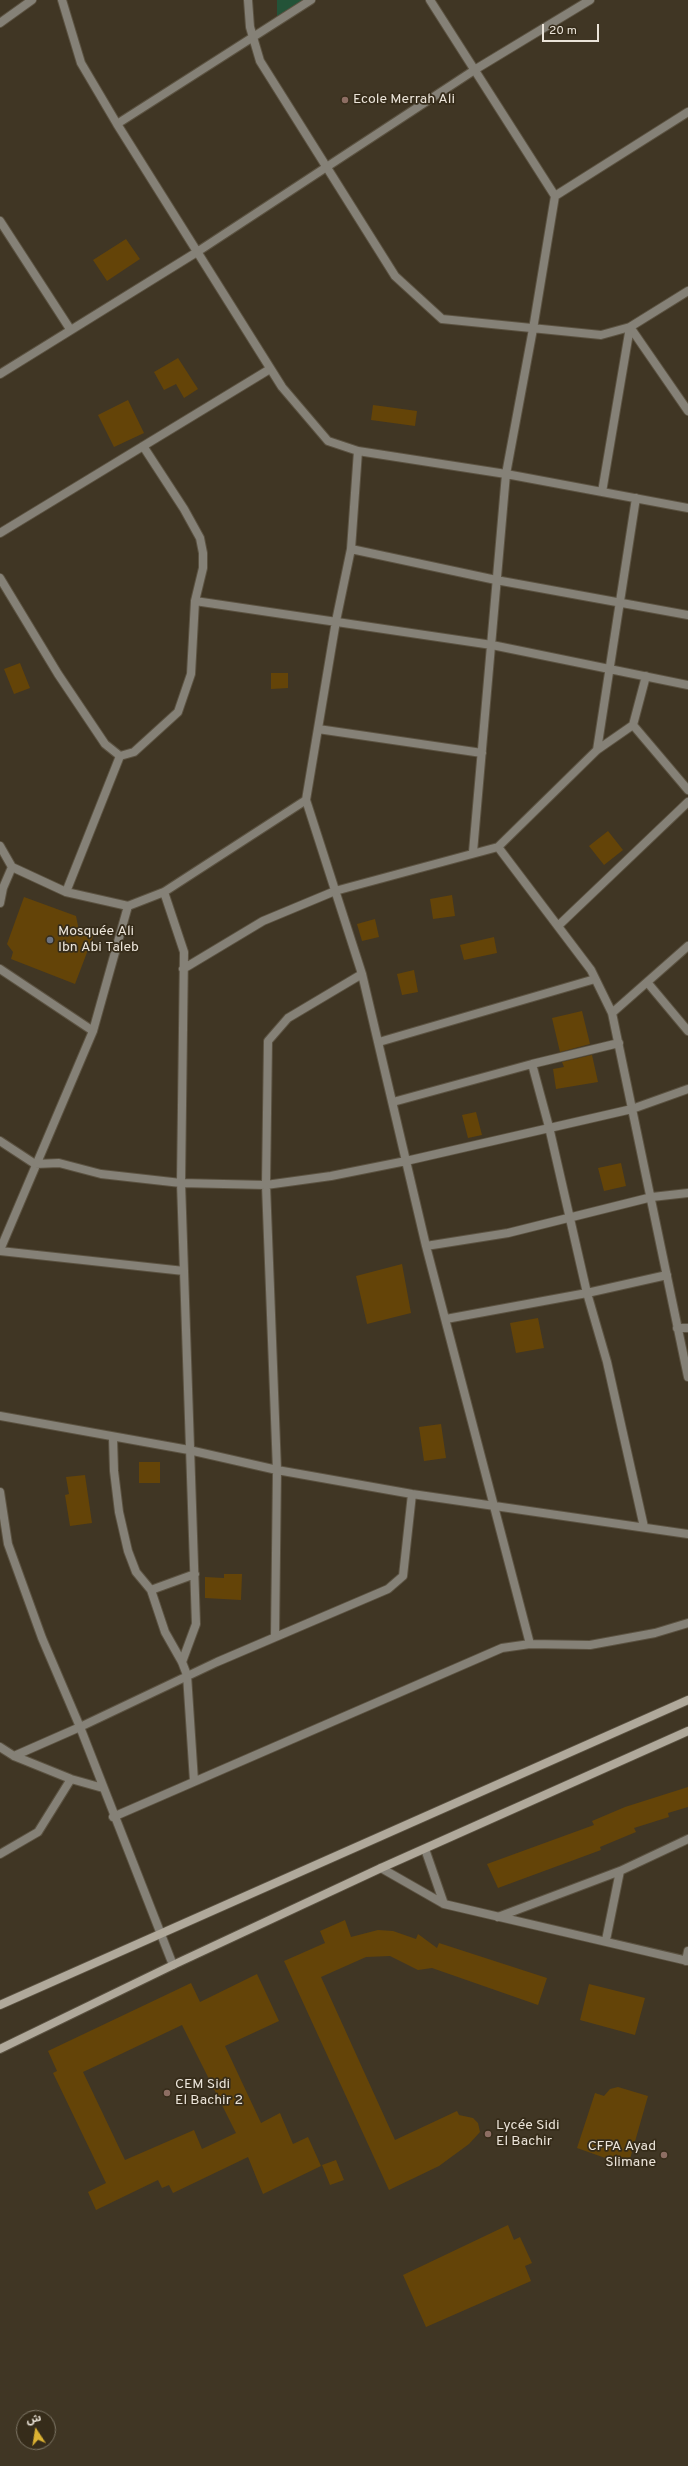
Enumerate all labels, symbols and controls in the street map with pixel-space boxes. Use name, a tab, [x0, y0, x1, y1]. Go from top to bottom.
scale bar	[544, 16, 601, 42]
text: 20 m	[549, 23, 577, 39]
place label: Ecole Merrah Ali	[353, 92, 455, 108]
marker: Ecole Merrah Ali	[340, 95, 350, 105]
place label: Mosquée Ali Ibn Abi Taleb	[58, 924, 139, 956]
marker: Mosquée Ali Ibn Abi Taleb	[45, 935, 55, 945]
place label: CEM Sidi El Bachir 2	[175, 2077, 243, 2110]
marker: CEM Sidi El Bachir 2	[162, 2088, 172, 2098]
place label: Lycée Sidi El Bachir	[496, 2118, 559, 2150]
marker: Lycée Sidi El Bachir	[483, 2129, 493, 2139]
place label: CFPA Ayad Slimane	[588, 2139, 656, 2172]
marker: CFPA Ayad Slimane	[659, 2150, 669, 2160]
north arrow	[16, 2410, 56, 2450]
text: ش	[25, 2411, 43, 2428]

